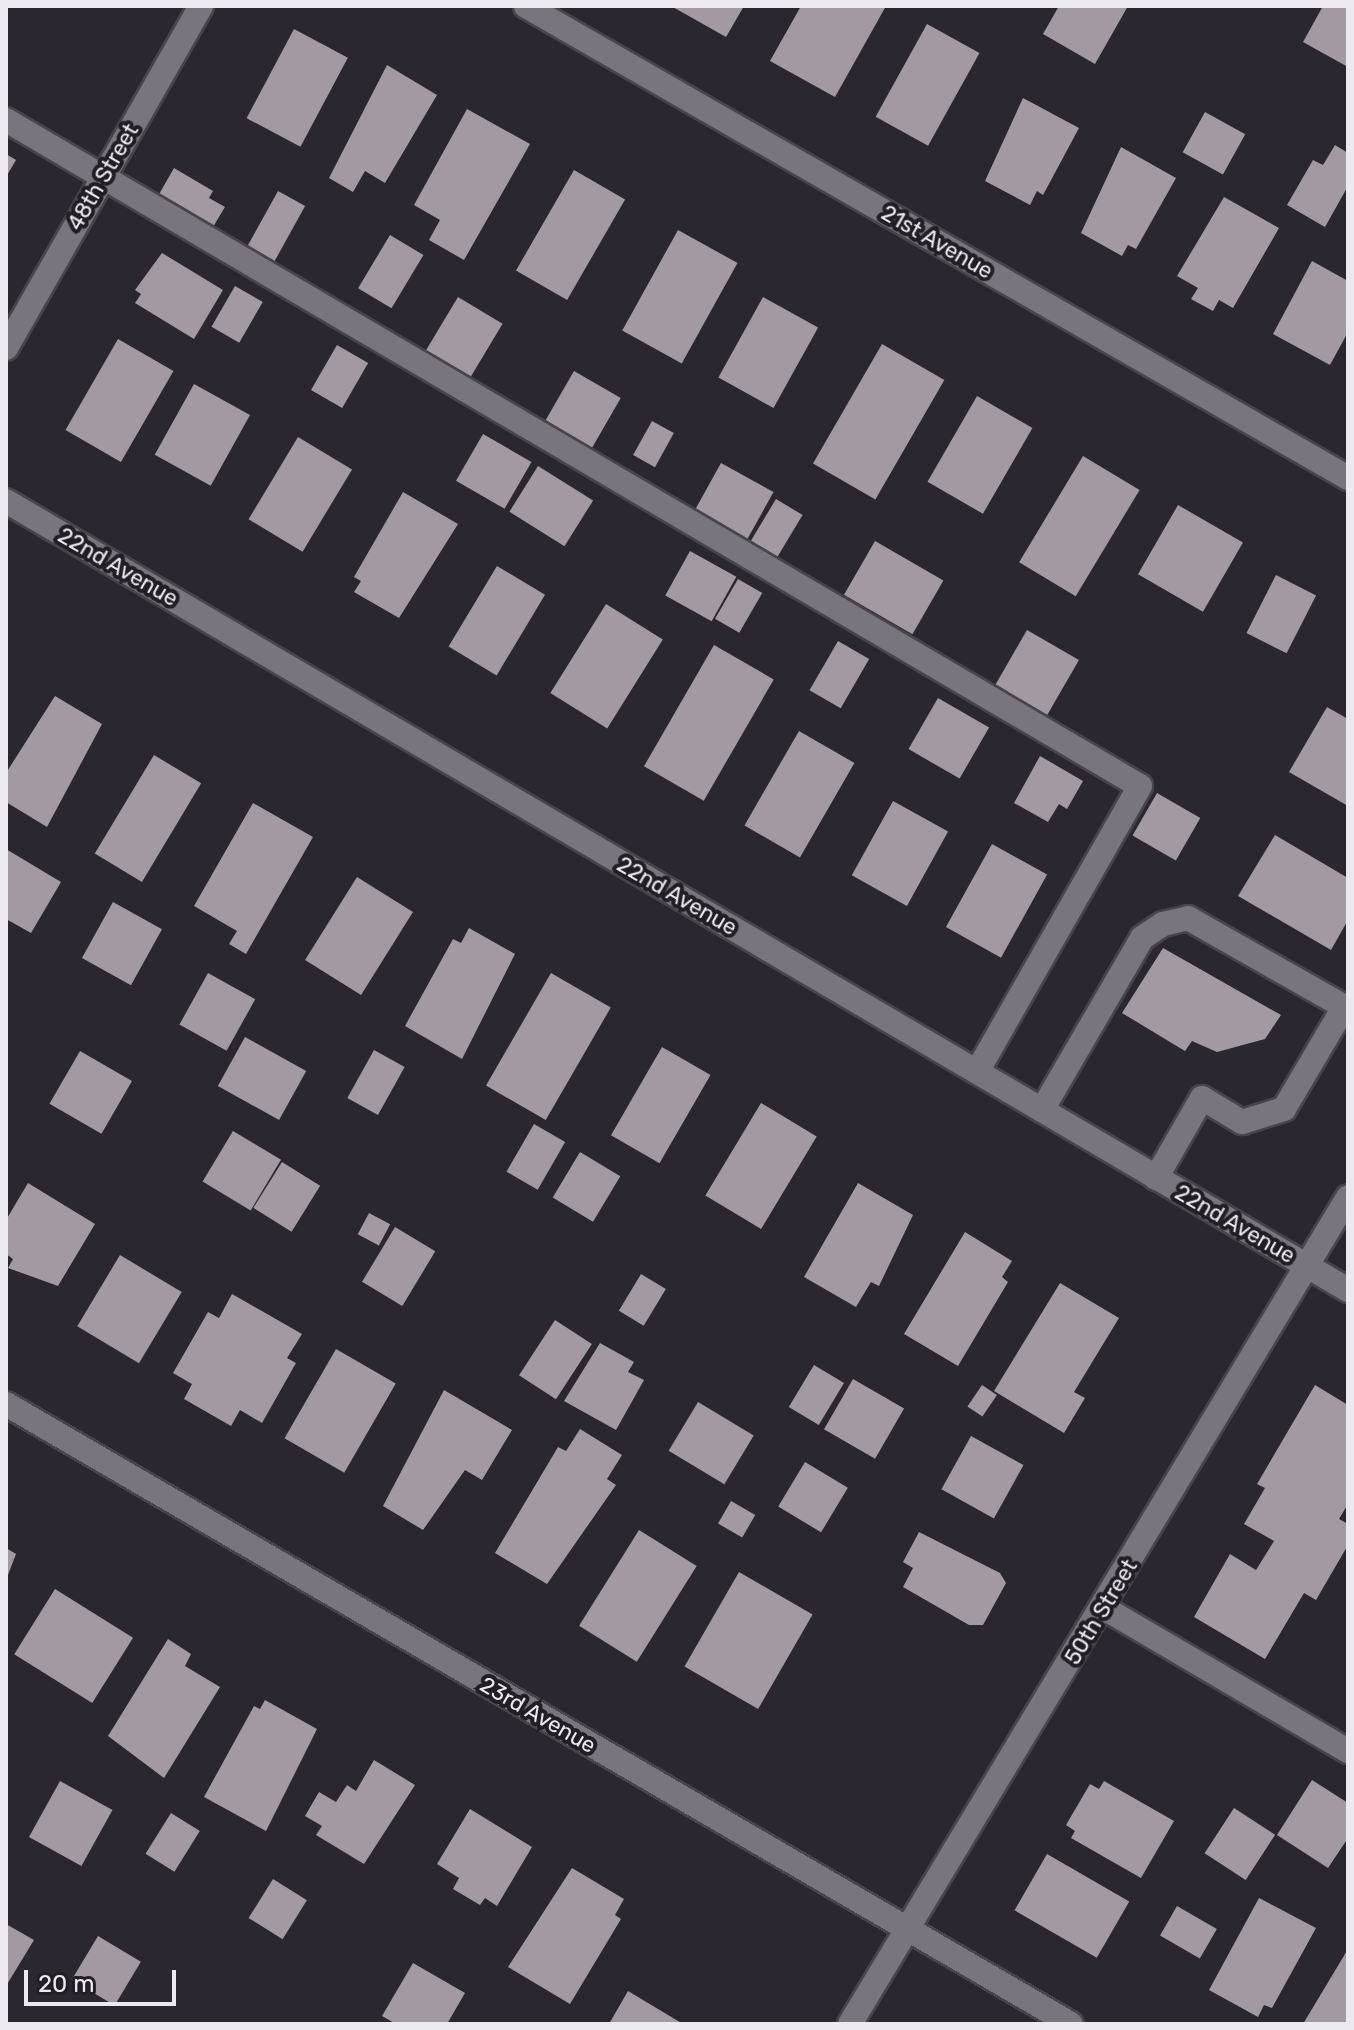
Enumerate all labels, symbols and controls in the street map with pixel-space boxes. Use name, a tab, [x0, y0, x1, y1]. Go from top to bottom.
street label: 48th Street	[62, 119, 144, 235]
street label: 21st Avenue	[876, 199, 998, 285]
street label: 22nd Avenue	[53, 522, 183, 612]
street label: 22nd Avenue	[612, 851, 742, 941]
street label: 22nd Avenue	[1170, 1179, 1300, 1269]
street label: 50th Street	[1059, 1555, 1143, 1669]
street label: 23rd Avenue	[475, 1671, 601, 1759]
scale bar	[28, 1954, 180, 2004]
text: 20 m	[38, 1970, 95, 1998]

